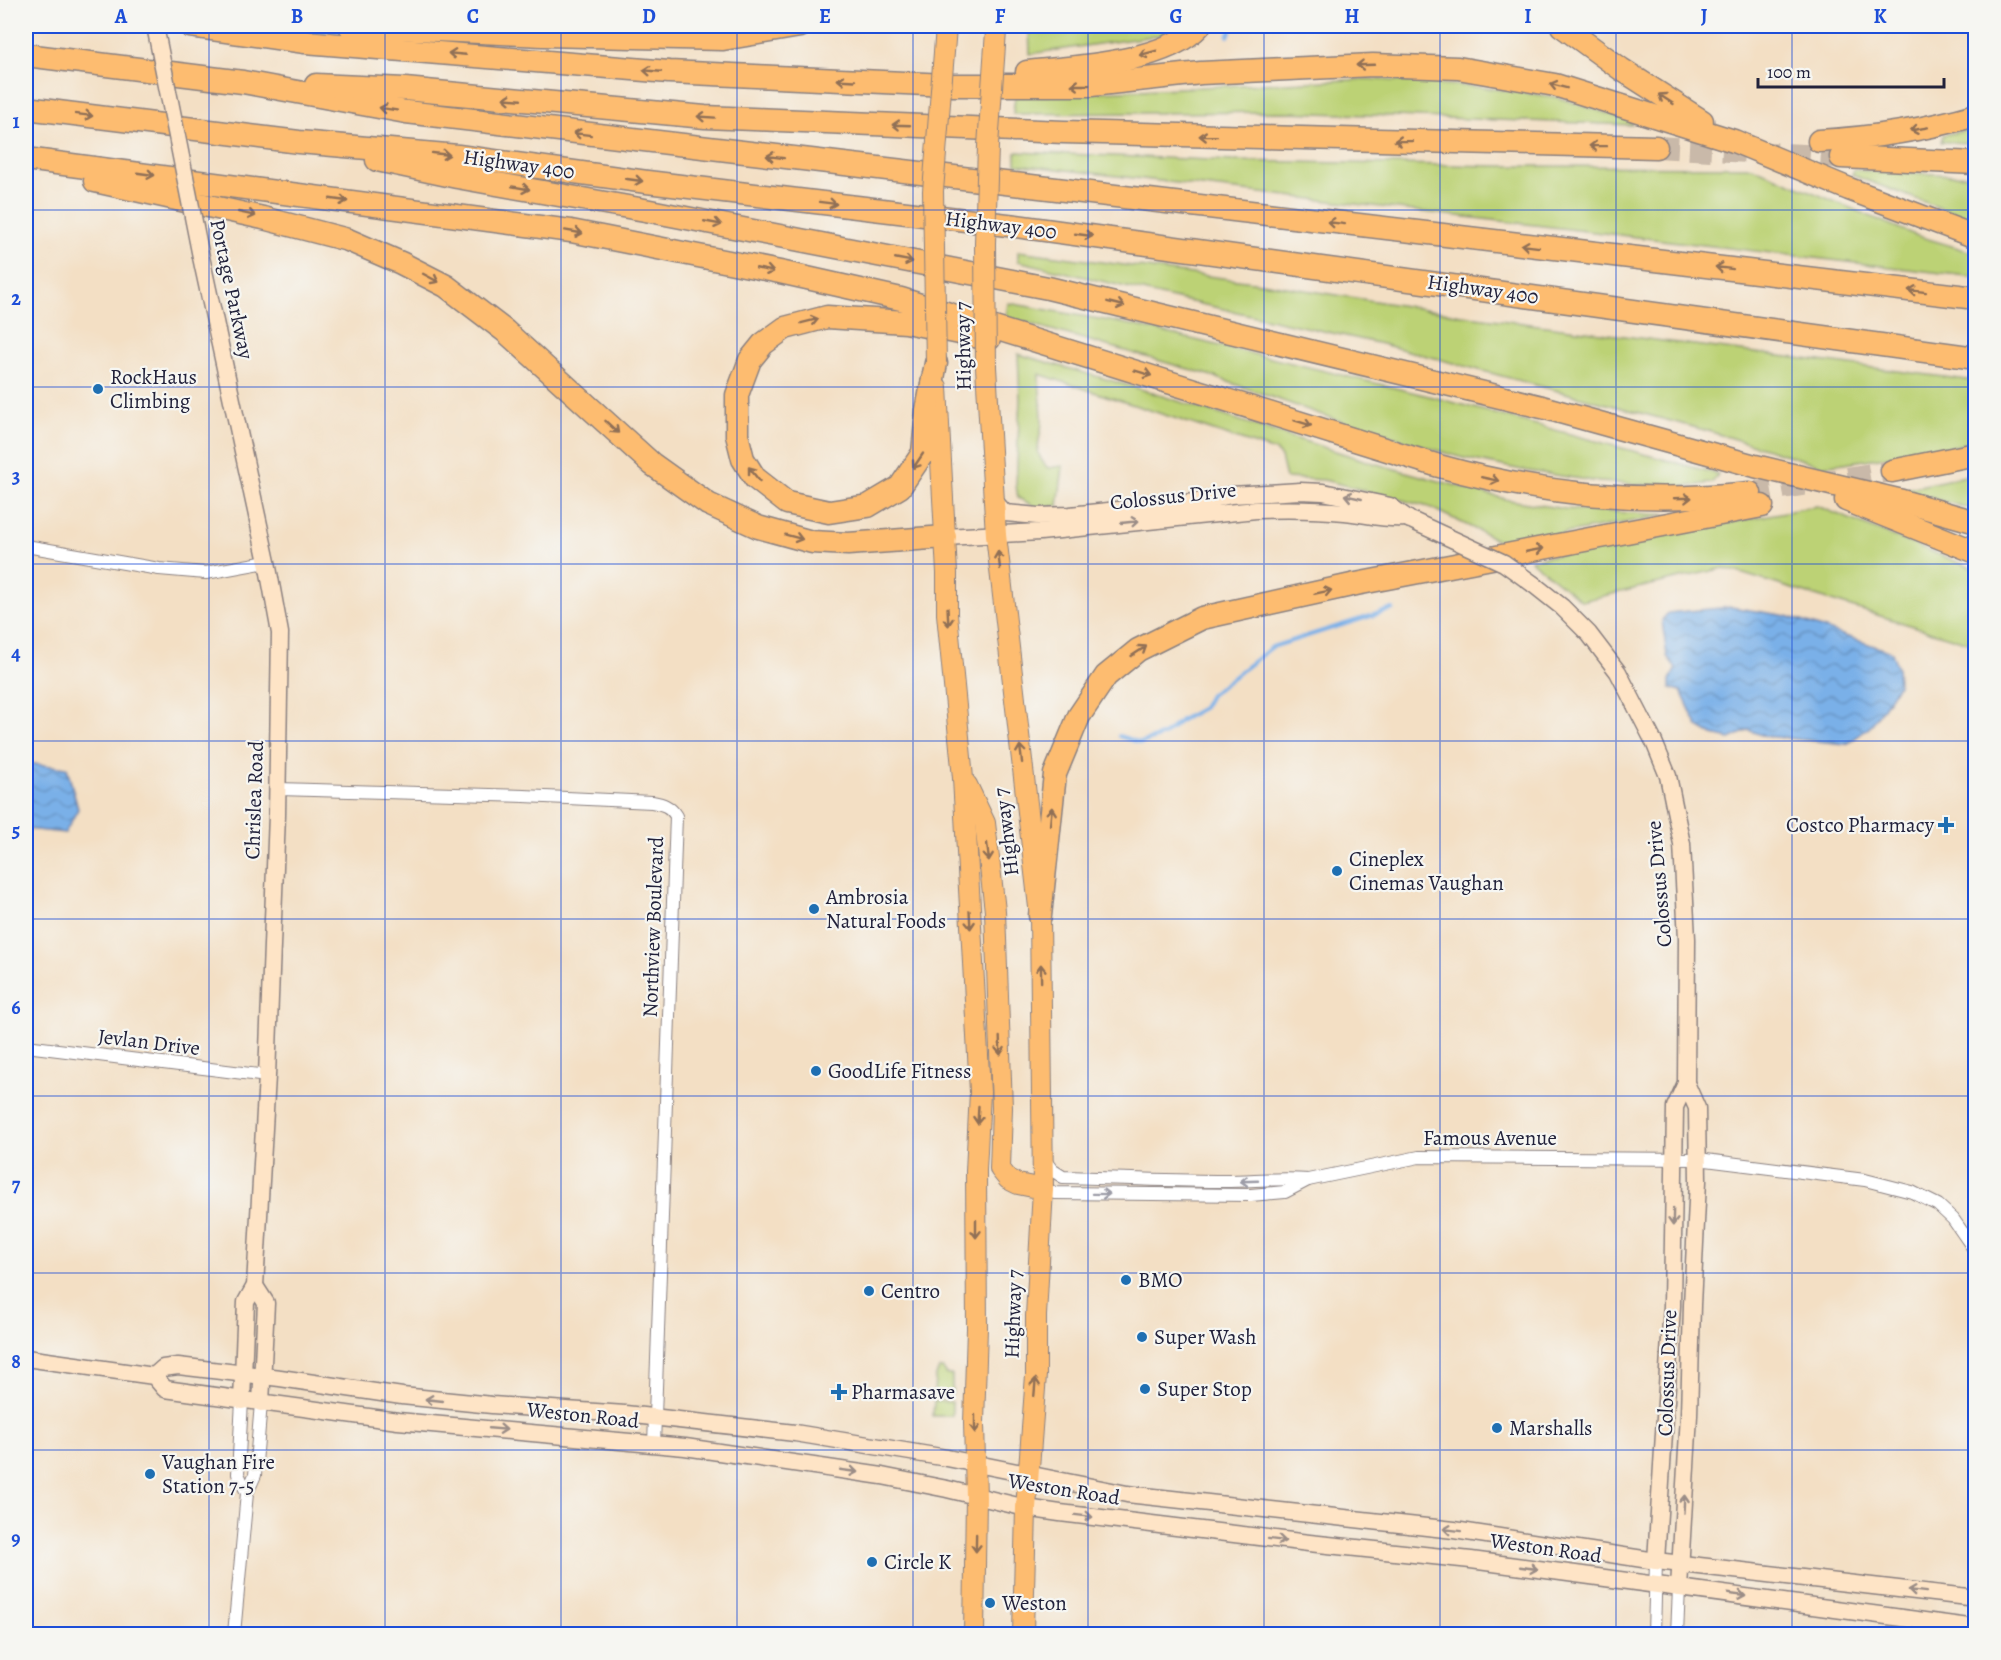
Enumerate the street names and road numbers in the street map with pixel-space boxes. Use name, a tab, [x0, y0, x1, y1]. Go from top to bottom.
street label: Highway 400	[462, 142, 576, 186]
street label: Highway 400	[944, 204, 1058, 246]
street label: Portage Parkway	[203, 216, 261, 362]
street label: Highway 400	[1426, 267, 1540, 311]
street label: Highway 7	[948, 301, 978, 391]
street label: Colossus Drive	[1109, 475, 1237, 517]
street label: Chrislea Road	[238, 739, 270, 860]
street label: Highway 7	[987, 786, 1025, 878]
street label: Colossus Drive	[1640, 820, 1678, 948]
street label: Northview Boulevard	[636, 835, 670, 1018]
street label: Jevlan Drive	[96, 1022, 202, 1062]
street label: Famous Avenue	[1423, 1124, 1557, 1152]
street label: Highway 7	[997, 1269, 1029, 1359]
street label: Colossus Drive	[1651, 1309, 1683, 1437]
street label: Weston Road	[525, 1395, 641, 1435]
street label: Weston Road	[1005, 1466, 1123, 1512]
street label: Weston Road	[1487, 1526, 1604, 1570]

